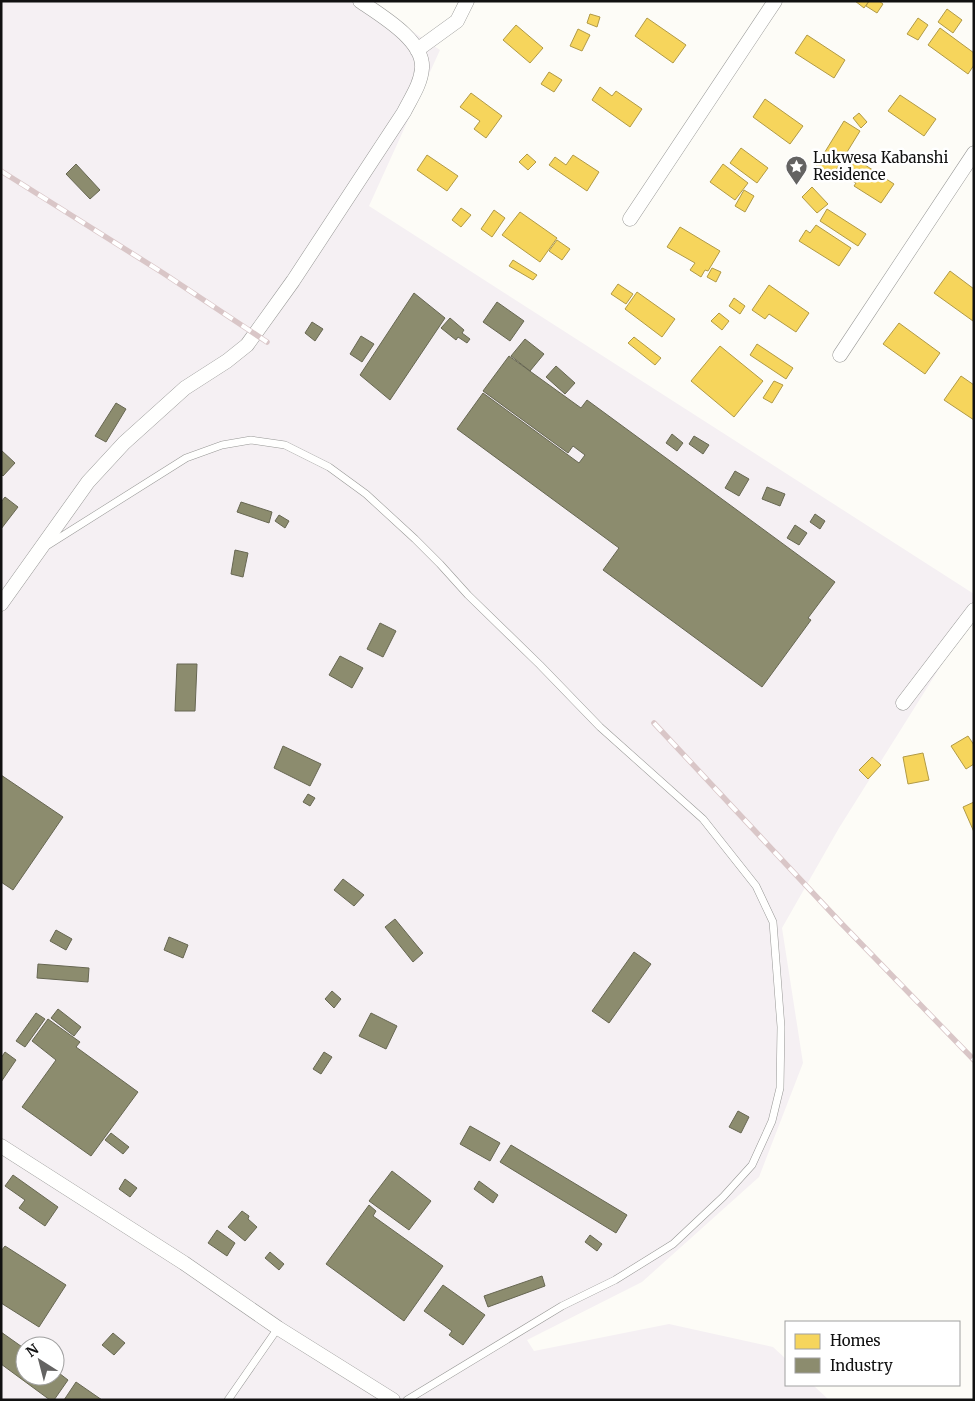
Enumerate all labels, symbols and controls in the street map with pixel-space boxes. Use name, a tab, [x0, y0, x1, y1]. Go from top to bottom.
place label: Lukwesa Kabanshi Residence	[813, 148, 949, 184]
place icon: Lukwesa Kabanshi Residence	[785, 155, 809, 186]
legend	[785, 1321, 960, 1386]
text: Homes	[830, 1331, 881, 1350]
north arrow	[15, 1336, 65, 1386]
text: N	[23, 1340, 42, 1361]
text: Industry	[830, 1356, 893, 1375]

